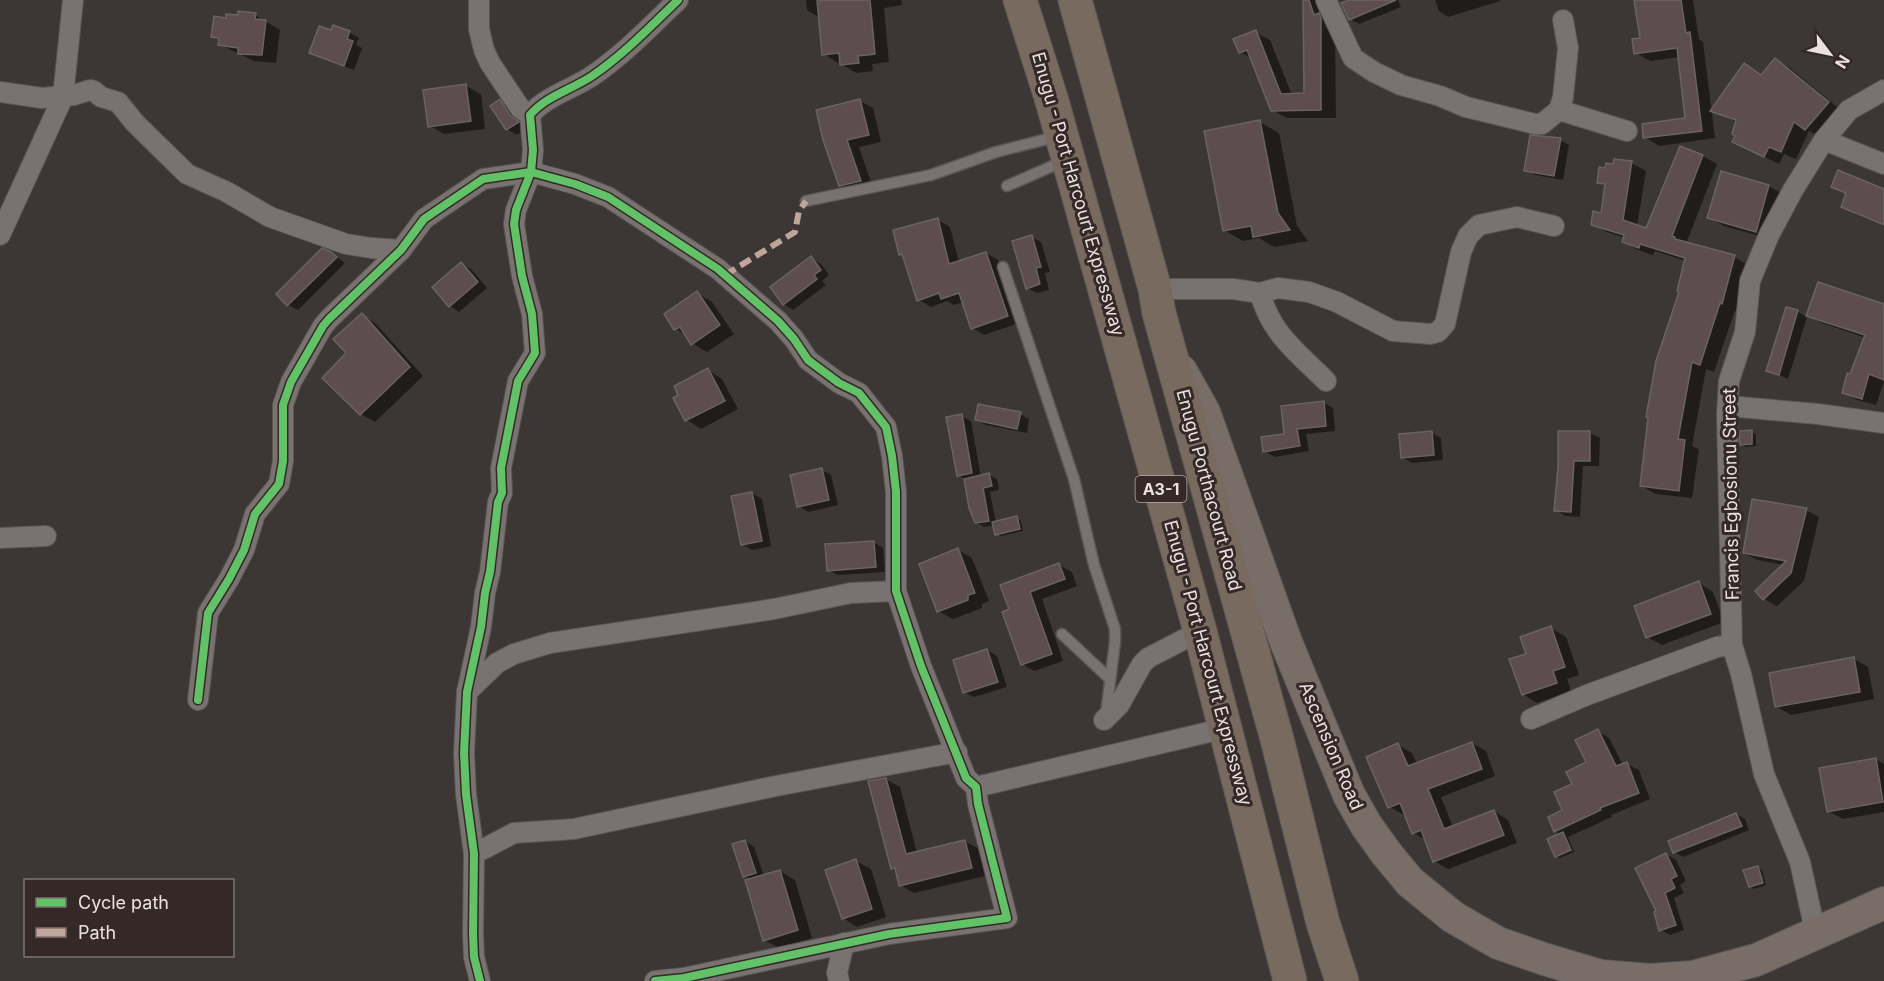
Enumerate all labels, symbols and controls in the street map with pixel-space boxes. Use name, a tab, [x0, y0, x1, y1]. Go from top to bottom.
north arrow	[1800, 24, 1860, 84]
street label: Enugu - Port Harcourt Expressway	[1028, 49, 1129, 338]
text: N	[1831, 51, 1854, 72]
street label: Enugu Porthacourt Road	[1172, 387, 1247, 593]
street label: Francis Egbosionu Street	[1718, 388, 1743, 600]
road number: A3-1	[1136, 476, 1186, 502]
street label: Enugu - Port Harcourt Expressway	[1160, 518, 1257, 808]
street label: Ascension Road	[1295, 679, 1368, 813]
legend	[24, 879, 234, 957]
text: Cycle path	[78, 892, 169, 913]
text: Path	[78, 922, 116, 943]

